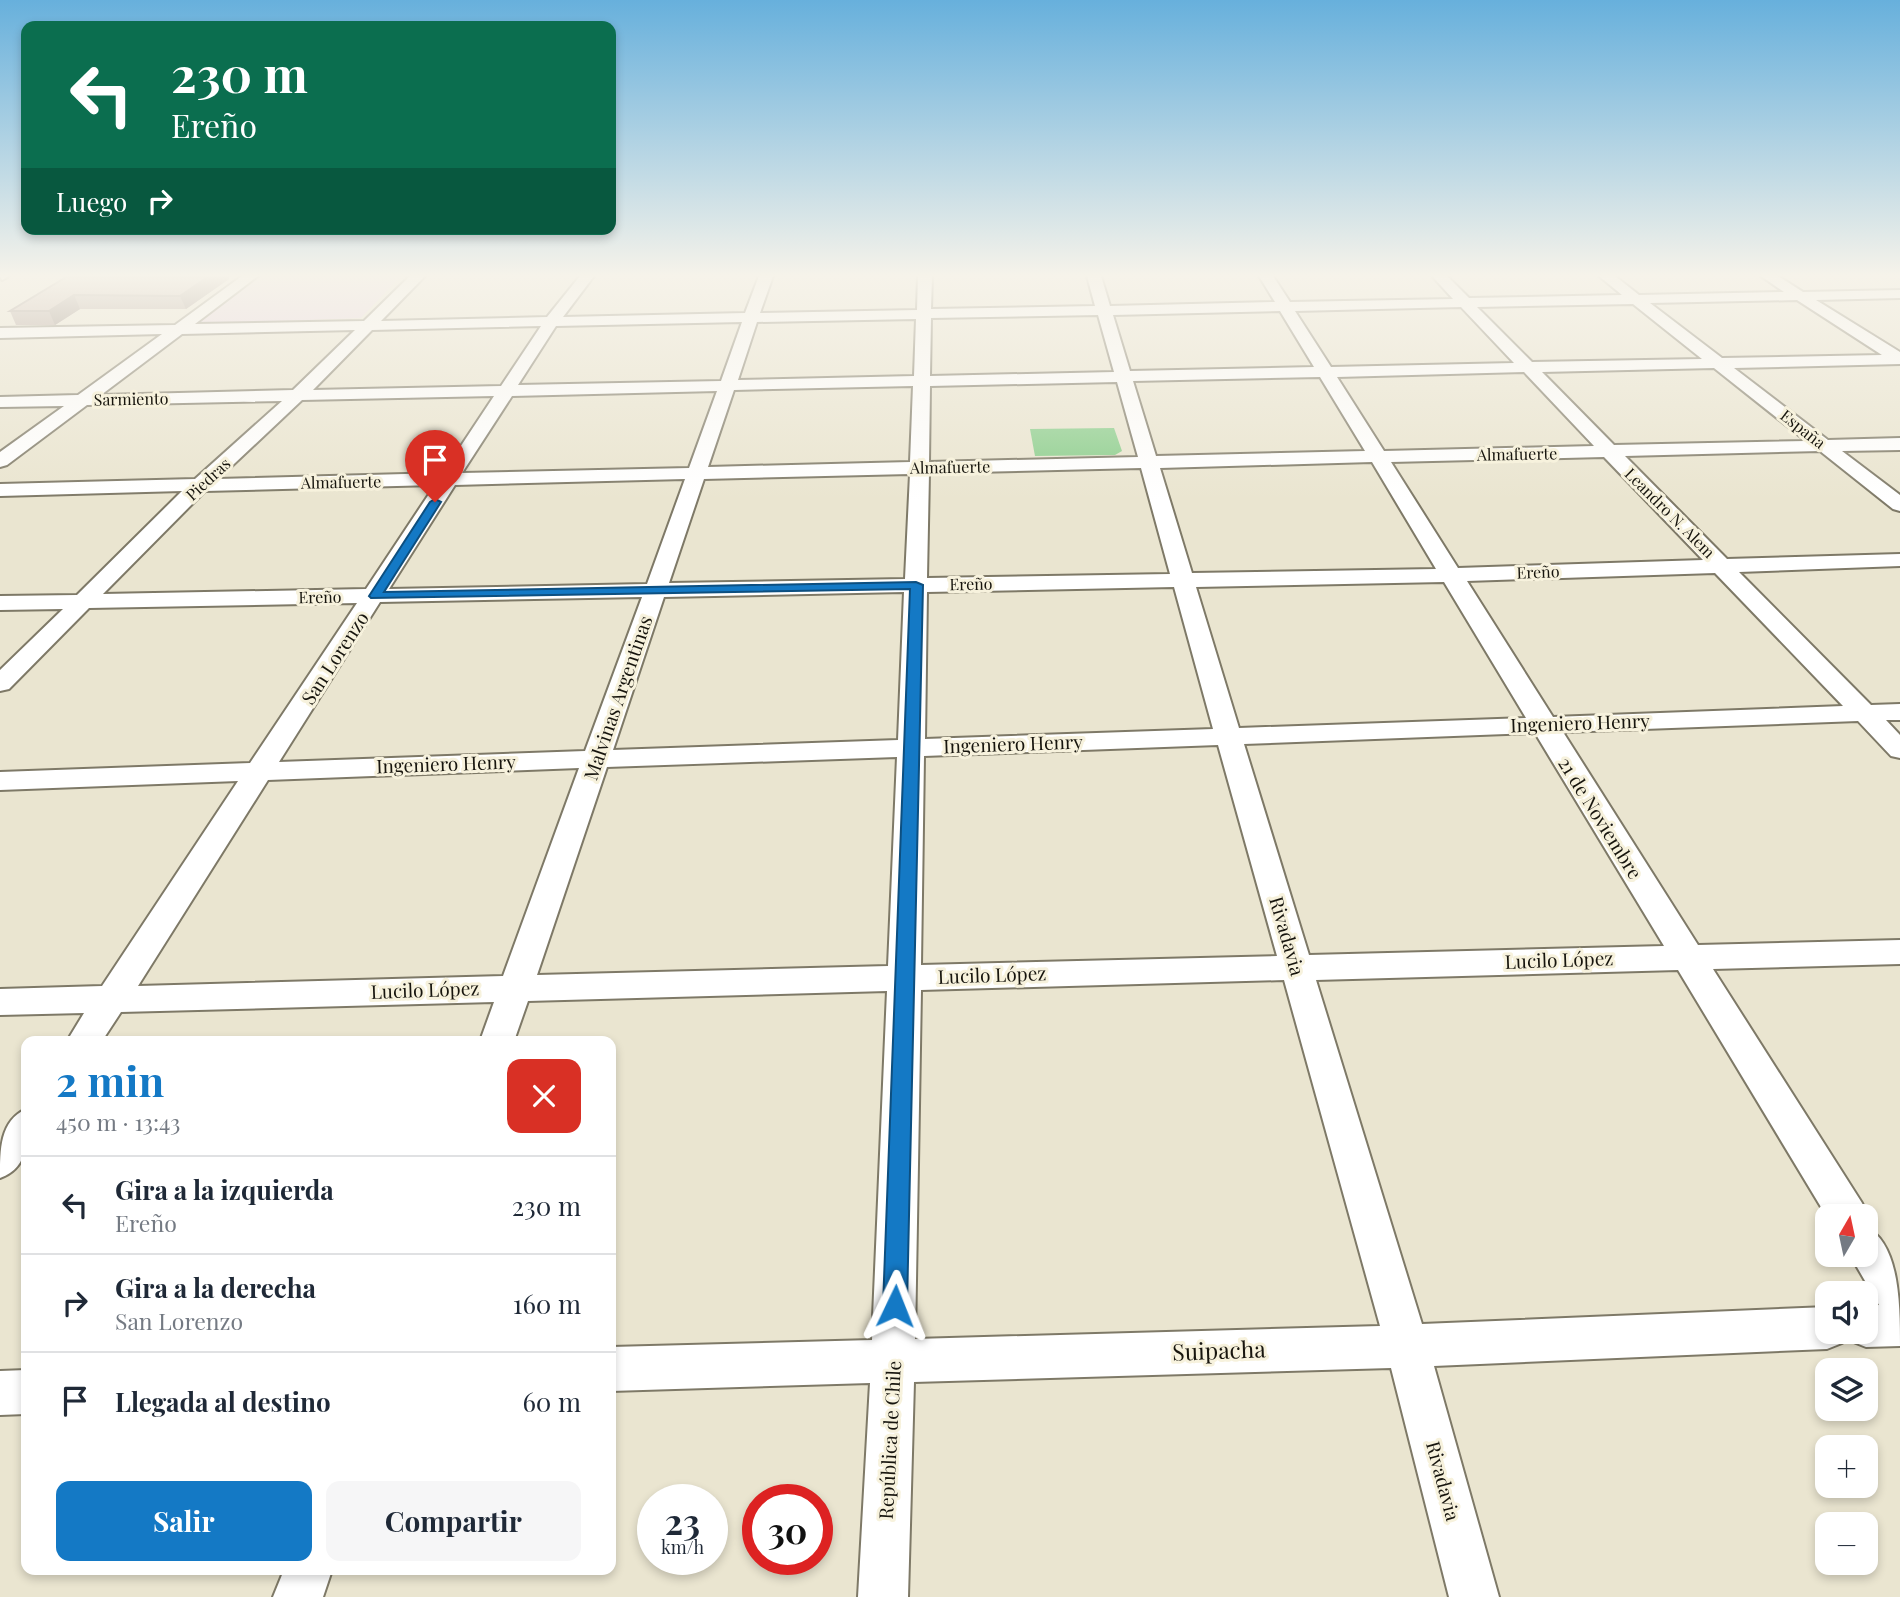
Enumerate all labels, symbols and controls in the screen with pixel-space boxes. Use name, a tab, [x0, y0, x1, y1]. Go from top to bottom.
text: 230 m	[171, 40, 308, 105]
icon: left	[56, 49, 147, 140]
text: Ereño	[171, 103, 257, 146]
icon: right	[141, 182, 179, 220]
text: Luego	[56, 184, 127, 219]
street label: Sarmiento	[93, 387, 169, 410]
street label: España	[1776, 404, 1830, 453]
pin	[405, 430, 465, 502]
icon: arrive	[416, 441, 454, 479]
street label: Almafuerte	[1476, 442, 1557, 465]
street label: Piedras	[181, 453, 234, 505]
street label: Almafuerte	[909, 455, 990, 478]
street label: Leandro N. Alem	[1621, 463, 1720, 562]
street label: Almafuerte	[300, 470, 381, 493]
street label: Ereño	[1516, 560, 1560, 583]
street label: Ereño	[949, 573, 993, 594]
street label: Ereño	[298, 586, 342, 607]
street label: San Lorenzo	[294, 606, 374, 709]
street label: Malvinas Argentinas	[577, 612, 657, 783]
street label: Ingeniero Henry	[1510, 707, 1651, 737]
street label: Ingeniero Henry	[943, 728, 1084, 758]
street label: Ingeniero Henry	[376, 748, 517, 778]
street label: 21 de Noviembre	[1553, 752, 1649, 883]
street label: Rivadavia	[1264, 893, 1312, 979]
street label: Lucilo López	[1504, 944, 1614, 974]
street label: Lucilo López	[937, 959, 1047, 989]
street label: Lucilo López	[370, 974, 480, 1004]
text: 2 min	[56, 1052, 164, 1108]
button: close	[507, 1059, 581, 1133]
text: 450 m · 13:43	[56, 1106, 180, 1137]
text: Gira a la izquierda	[115, 1172, 334, 1207]
icon: left	[56, 1186, 94, 1224]
text: 230 m	[512, 1188, 581, 1223]
north arrow	[1815, 1204, 1878, 1267]
map controls	[1815, 1204, 1878, 1575]
text: Ereño	[115, 1207, 177, 1238]
position arrow	[858, 1269, 932, 1343]
text: Gira a la derecha	[115, 1270, 316, 1305]
button: sound	[1815, 1281, 1878, 1344]
icon: right	[56, 1284, 94, 1322]
text: 160 m	[513, 1286, 581, 1321]
text: San Lorenzo	[115, 1305, 243, 1336]
street label: Suipacha	[1172, 1332, 1267, 1367]
button: layers	[1815, 1358, 1878, 1421]
street label: República de Chile	[872, 1360, 906, 1520]
icon: arrive	[56, 1382, 94, 1420]
text: Llegada al destino	[115, 1384, 331, 1419]
text: 60 m	[522, 1384, 581, 1419]
button: +	[1815, 1435, 1878, 1498]
street label: Rivadavia	[1421, 1438, 1467, 1524]
button: Salir	[56, 1481, 312, 1561]
button: Compartir	[326, 1481, 581, 1561]
speed limit sign: 30	[742, 1484, 833, 1575]
text: 23	[665, 1497, 700, 1544]
button: −	[1815, 1512, 1878, 1575]
text: km/h	[661, 1535, 704, 1559]

